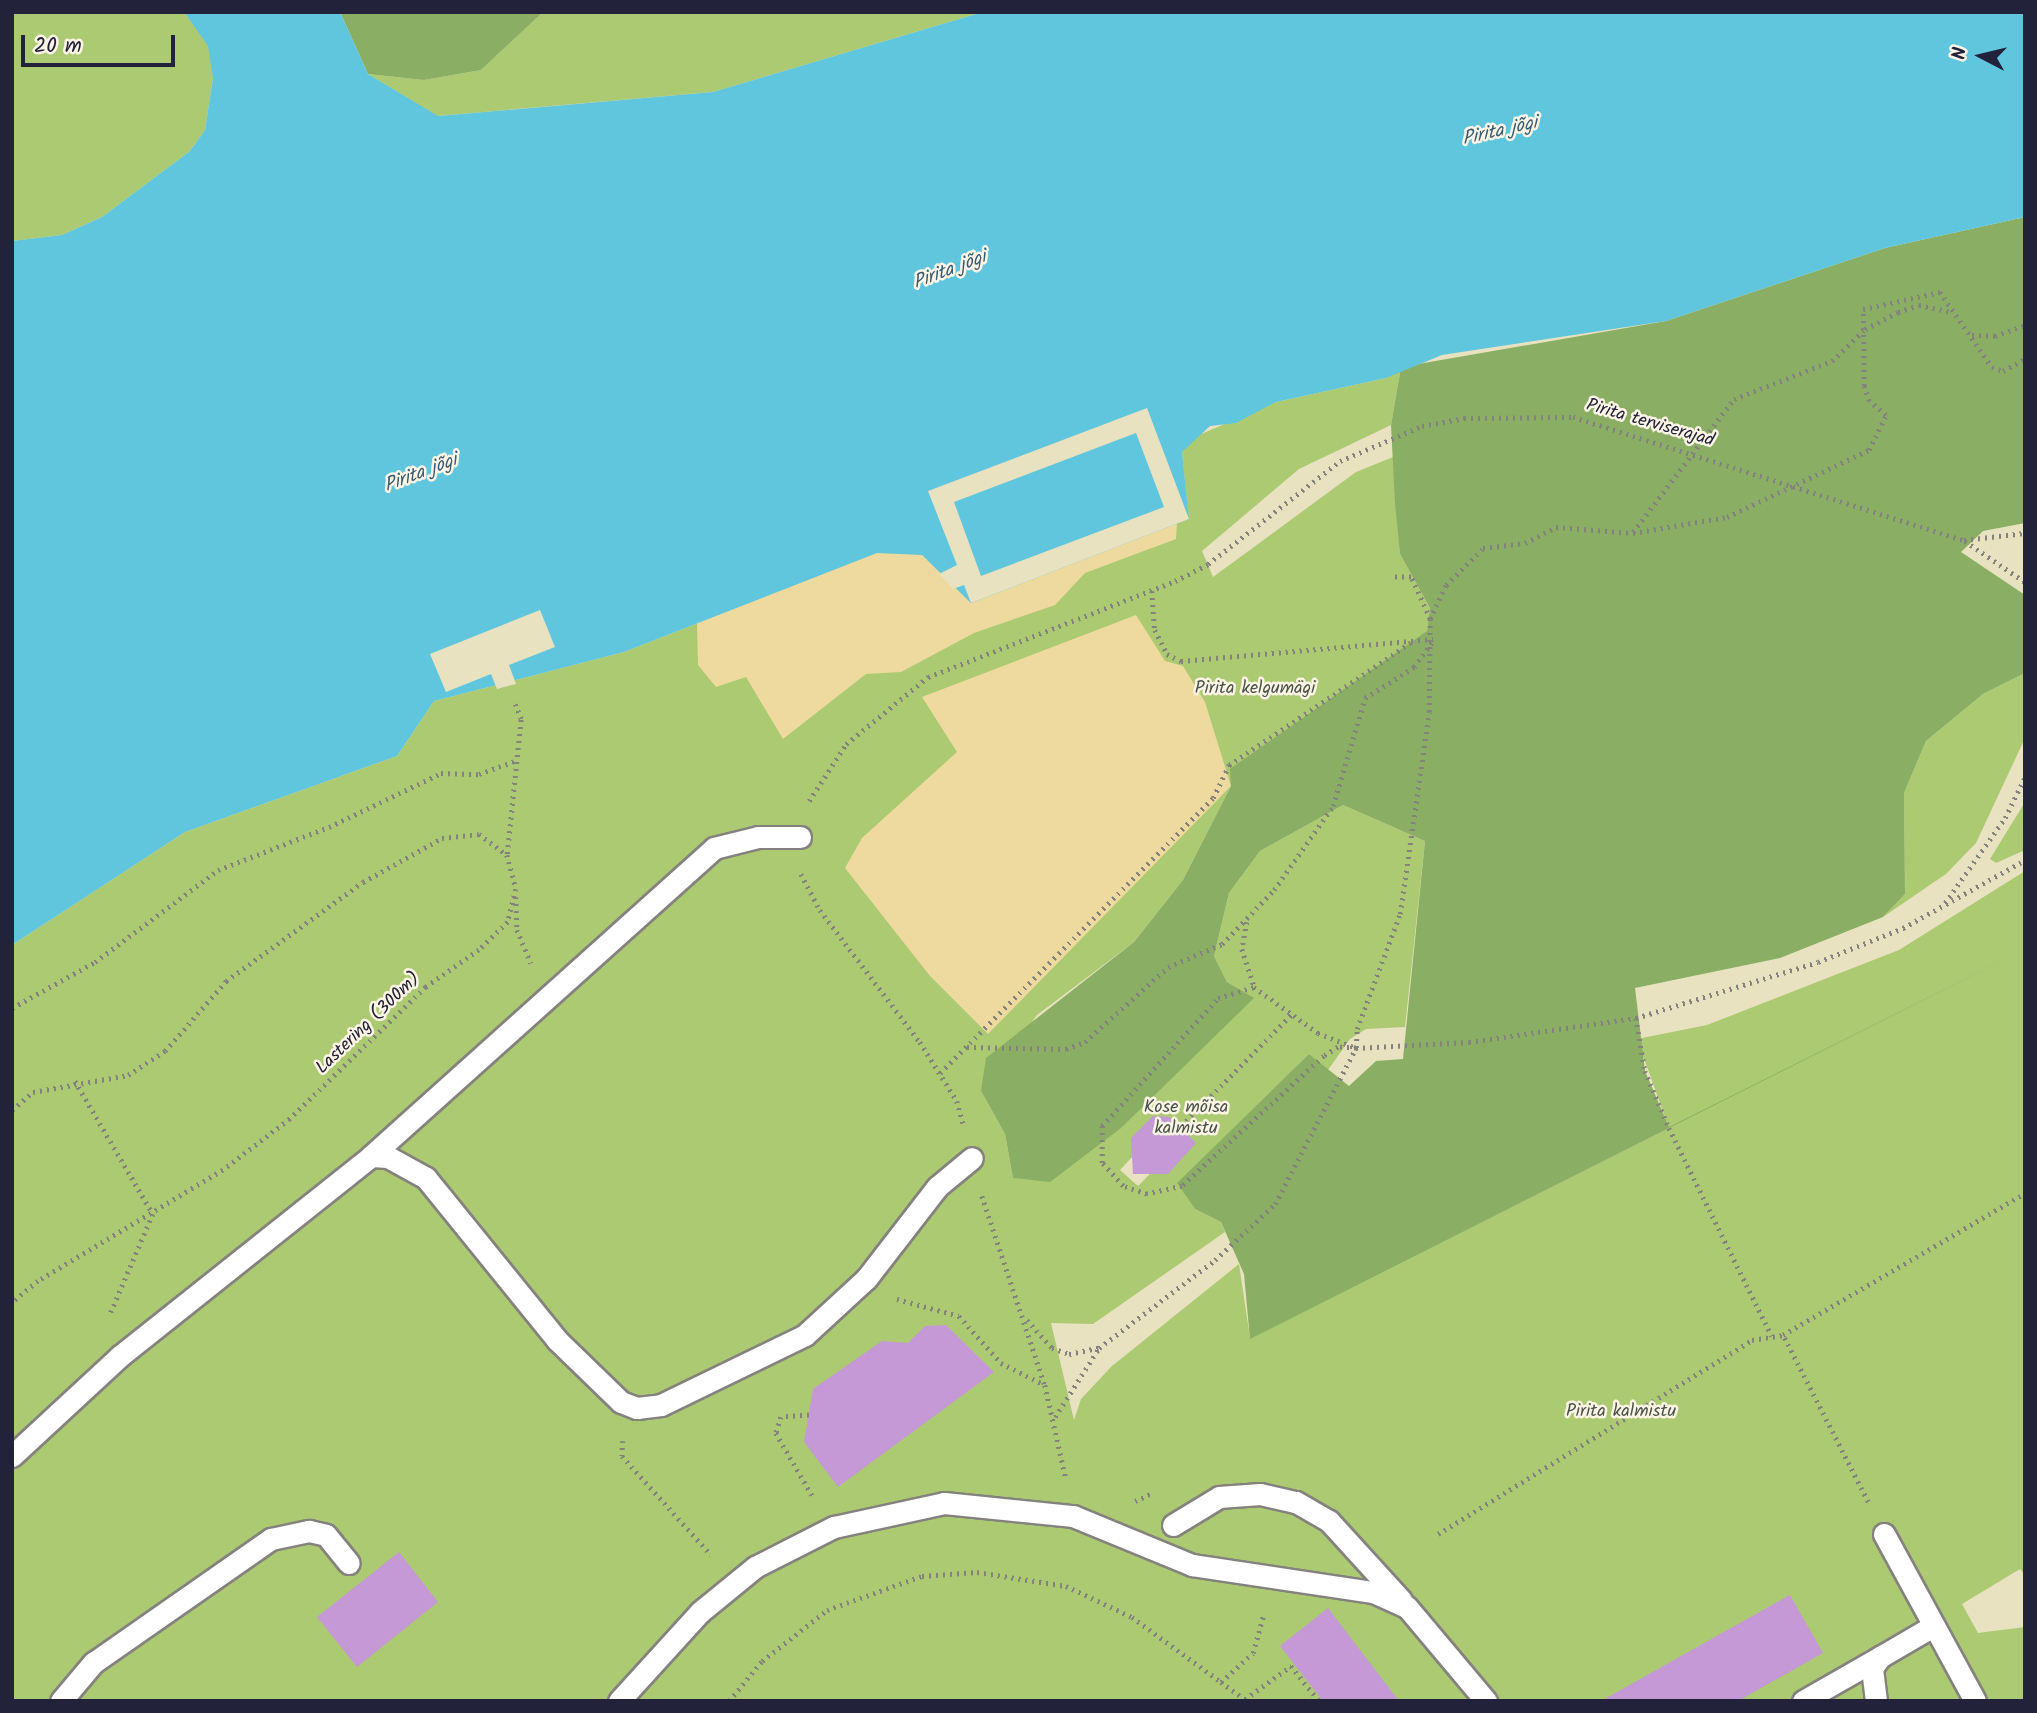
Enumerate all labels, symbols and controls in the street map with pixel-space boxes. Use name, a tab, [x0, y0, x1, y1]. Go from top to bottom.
scale bar	[24, 21, 178, 65]
north arrow	[1946, 21, 2016, 91]
text: 20 m	[34, 30, 82, 63]
text: N	[1945, 46, 1976, 61]
water label: Pirita jõgi	[1460, 112, 1540, 152]
water label: Pirita jõgi	[910, 247, 990, 295]
street label: Pirita terviserajad	[1584, 395, 1716, 453]
water label: Pirita jõgi	[381, 450, 461, 498]
park label: Pirita kelgumägi	[1195, 678, 1315, 700]
street label: Lastering (300m)	[312, 969, 426, 1079]
park label: Kose mõisa kalmistu	[1144, 1098, 1228, 1140]
park label: Pirita kalmistu	[1566, 1401, 1676, 1423]

